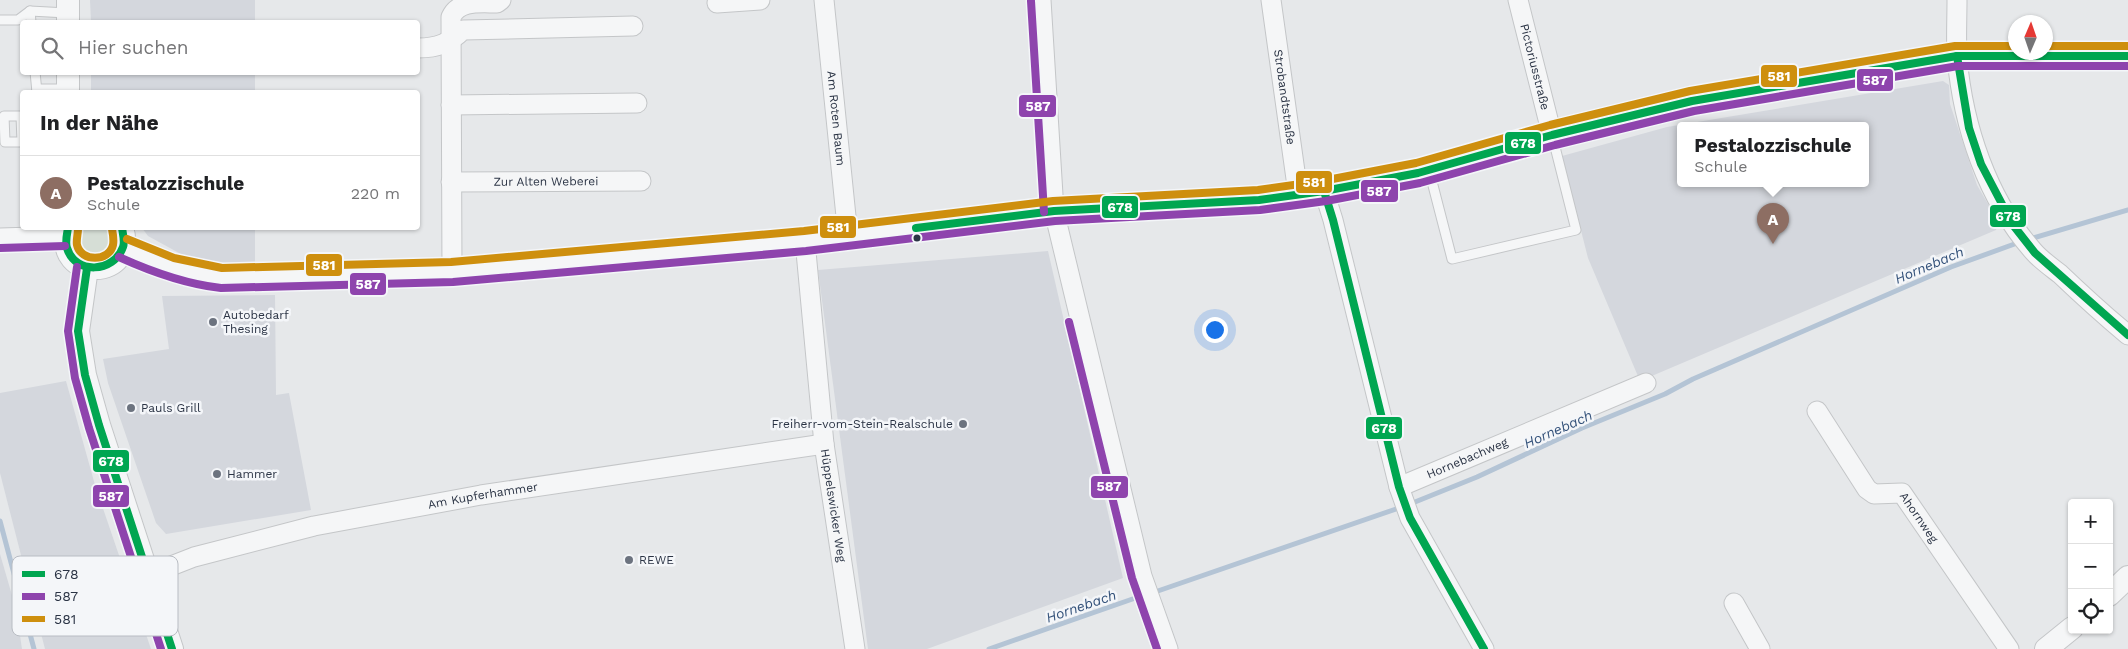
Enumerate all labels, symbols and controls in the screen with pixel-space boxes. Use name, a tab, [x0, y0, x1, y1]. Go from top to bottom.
north arrow	[2008, 15, 2053, 60]
search box	[20, 20, 420, 75]
street label: Pictoriusstraße	[1517, 22, 1552, 112]
icon: search	[38, 34, 66, 62]
text: Hier suchen	[78, 36, 189, 59]
street label: Strobandtstraße	[1271, 48, 1298, 146]
line badge: 581	[1760, 64, 1798, 88]
text: 581	[1768, 68, 1790, 84]
line badge: 587	[1856, 68, 1894, 92]
street label: Am Roten Baum	[824, 70, 848, 167]
text: 587	[1863, 72, 1888, 88]
line badge: 587	[1018, 94, 1057, 118]
text: 587	[1026, 98, 1051, 114]
text: In der Nähe	[40, 110, 159, 135]
popup	[1677, 122, 1869, 187]
line badge: 678	[1504, 131, 1542, 155]
text: Pestalozzischule	[1694, 134, 1852, 157]
text: 678	[1510, 135, 1536, 151]
text: Schule	[1694, 157, 1747, 176]
line badge: 581	[1295, 170, 1333, 194]
text: Pestalozzischule	[87, 172, 244, 195]
street label: Zur Alten Weberei	[493, 174, 599, 189]
text: 581	[1303, 174, 1325, 190]
line badge: 587	[1360, 179, 1399, 203]
text: 587	[1367, 183, 1392, 199]
text: A	[51, 184, 61, 203]
text: 220 m	[351, 184, 400, 203]
text: Schule	[87, 195, 140, 214]
line badge: 678	[1101, 195, 1139, 219]
text: 678	[1107, 199, 1133, 215]
pin: A	[1757, 203, 1789, 244]
line badge: 678	[1989, 204, 2027, 228]
text: 678	[1995, 208, 2021, 224]
line badge: 581	[819, 215, 857, 239]
text: 581	[827, 219, 849, 235]
unlabelled marker	[912, 233, 922, 243]
water label: Hornebach	[1892, 243, 1966, 287]
line badge: 581	[305, 253, 343, 277]
text: 581	[313, 257, 335, 273]
line badge: 587	[349, 272, 387, 296]
text: 587	[356, 276, 381, 292]
place label: Autobedarf Thesing	[223, 308, 289, 336]
marker: Autobedarf Thesing	[207, 316, 219, 328]
your location	[1202, 317, 1228, 343]
place label: Pauls Grill	[141, 401, 201, 415]
marker: Pauls Grill	[125, 402, 137, 414]
water label: Hornebach	[1521, 407, 1595, 451]
line badge: 678	[1365, 416, 1403, 440]
place label: Freiherr-vom-Stein-Realschule	[772, 417, 953, 431]
marker: Freiherr-vom-Stein-Realschule	[957, 418, 969, 430]
text: 678	[1371, 420, 1397, 436]
street label: Hornebachweg	[1424, 435, 1510, 482]
street label: Hüppelswicker Weg	[818, 448, 849, 564]
line badge: 678	[92, 449, 130, 473]
text: 678	[98, 453, 124, 469]
place label: Hammer	[227, 467, 277, 481]
marker: Hammer	[211, 468, 223, 480]
line badge: 587	[1090, 475, 1129, 499]
text: 587	[1097, 478, 1122, 494]
street label: Am Kupferhammer	[427, 480, 539, 512]
line badge: 587	[92, 484, 130, 508]
text: 587	[99, 488, 124, 504]
street label: Ahornweg	[1897, 490, 1941, 546]
map controls	[2068, 499, 2113, 634]
button: +	[2068, 499, 2113, 544]
button: −	[2068, 544, 2113, 589]
place label: REWE	[639, 553, 674, 567]
marker: REWE	[623, 554, 635, 566]
legend	[12, 556, 178, 636]
text: 678	[54, 566, 79, 582]
water label: Hornebach	[1044, 587, 1118, 625]
text: 587	[54, 588, 78, 604]
button: locate	[2068, 589, 2113, 634]
text: 581	[54, 611, 76, 627]

